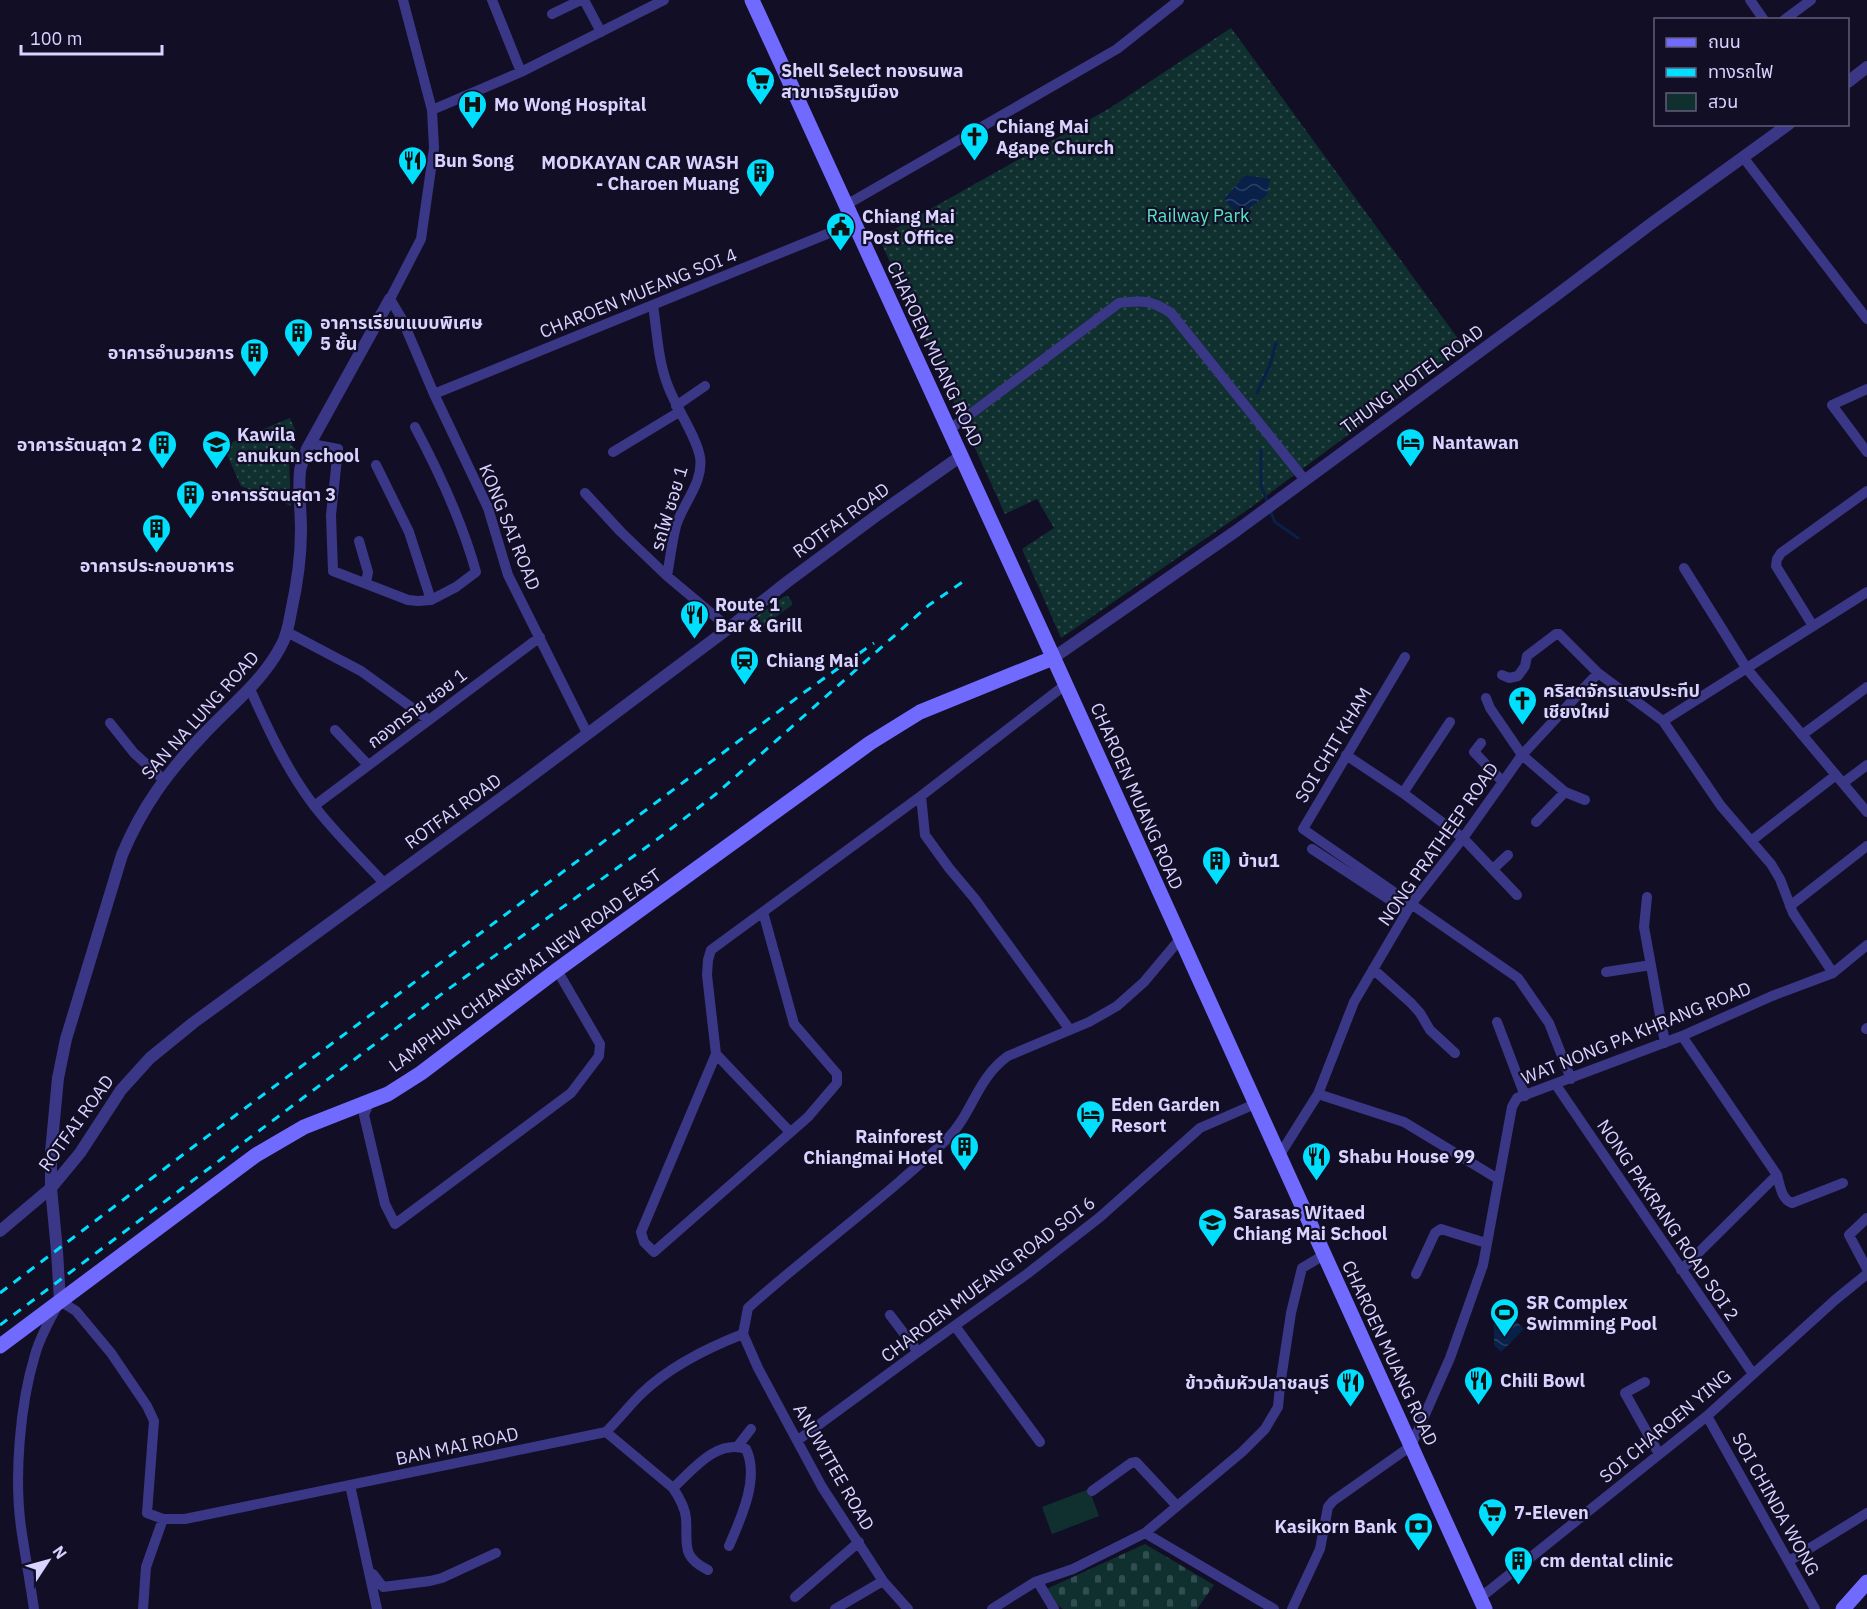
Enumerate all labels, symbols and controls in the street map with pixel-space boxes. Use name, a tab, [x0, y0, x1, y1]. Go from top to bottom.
scale bar	[21, 18, 162, 56]
legend	[1654, 18, 1849, 126]
text: 100 m	[30, 27, 82, 50]
text: ถนน	[1708, 30, 1741, 53]
place label: Shell Select ทองธนพล สาขาเจริญเมือง	[781, 59, 964, 103]
text: ทางรถไฟ	[1708, 60, 1773, 83]
supermarket icon: Shell Select ทองธนพล สาขาเจริญเมือง	[744, 64, 776, 106]
hospital icon: Mo Wong Hospital	[457, 88, 489, 130]
text: สวน	[1708, 90, 1738, 113]
place label: Mo Wong Hospital	[494, 93, 647, 116]
place label: Chiang Mai Agape Church	[996, 115, 1114, 159]
church icon: Chiang Mai Agape Church	[959, 120, 991, 162]
restaurant icon: Bun Song	[397, 144, 429, 186]
place label: Bun Song	[434, 149, 514, 172]
place label: MODKAYAN CAR WASH - Charoen Muang	[541, 151, 739, 195]
building icon: MODKAYAN CAR WASH - Charoen Muang	[744, 156, 776, 198]
park label: Railway Park	[1146, 204, 1250, 227]
place label: Chiang Mai Post Office	[862, 205, 955, 249]
public building icon: Chiang Mai Post Office	[825, 210, 857, 252]
street label: CHAROEN MUEANG SOI 4	[536, 243, 740, 343]
street label: CHAROEN MUANG ROAD	[882, 258, 988, 450]
place label: อาคารเรียนแบบพิเศษ 5 ชั้น	[320, 311, 483, 355]
building icon: อาคารเรียนแบบพิเศษ 5 ชั้น	[283, 316, 315, 358]
street label: THUNG HOTEL ROAD	[1336, 319, 1488, 439]
building icon: อาคารอำนวยการ	[239, 336, 271, 378]
place label: อาคารอำนวยการ	[108, 341, 234, 364]
place label: Kawila anukun school	[237, 423, 360, 467]
hotel icon: Nantawan	[1395, 426, 1427, 468]
building icon: อาคารรัตนสุดา 2	[147, 428, 179, 470]
school or university icon: Kawila anukun school	[200, 428, 232, 470]
place label: Nantawan	[1432, 431, 1519, 454]
place label: อาคารรัตนสุดา 2	[17, 433, 142, 456]
street label: KONG SAI ROAD	[474, 461, 546, 593]
street label: รถไฟ ซอย 1	[645, 463, 693, 553]
street label: ROTFAI ROAD	[788, 477, 894, 563]
building icon: อาคารรัตนสุดา 3	[174, 478, 206, 520]
place label: อาคารรัตนสุดา 3	[211, 483, 336, 506]
building icon: อาคารประกอบอาหาร	[141, 512, 173, 554]
place label: อาคารประกอบอาหาร	[80, 554, 234, 577]
place label: Route 1 Bar & Grill	[715, 593, 803, 637]
restaurant icon: Route 1 Bar & Grill	[678, 598, 710, 640]
station icon: Chiang Mai	[729, 644, 761, 686]
street label: SAN NA LUNG ROAD	[136, 646, 264, 784]
place label: Chiang Mai	[766, 649, 859, 672]
street label: กองทราย ซอย 1	[363, 663, 471, 753]
place label: คริสตจักรแสงประทีป เชียงใหม่	[1543, 679, 1700, 723]
street label: SOI CHIT KHAM	[1290, 683, 1376, 807]
church icon: คริสตจักรแสงประทีป เชียงใหม่	[1506, 684, 1538, 726]
street label: CHAROEN MUANG ROAD	[1085, 699, 1189, 893]
street label: NONG PRATHEEP ROAD	[1373, 758, 1503, 930]
street label: ROTFAI ROAD	[400, 768, 506, 854]
building icon: บ้าน1	[1201, 844, 1233, 886]
place label: บ้าน1	[1238, 849, 1280, 872]
street label: LAMPHUN CHIANGMAI NEW ROAD EAST	[384, 863, 666, 1077]
street label: WAT NONG PA KHRANG ROAD	[1518, 976, 1754, 1090]
street label: ROTFAI ROAD	[33, 1070, 119, 1176]
place label: Eden Garden Resort	[1111, 1093, 1220, 1137]
hotel icon: Eden Garden Resort	[1074, 1098, 1106, 1140]
street label: NONG PAKRANG ROAD SOI 2	[1592, 1115, 1744, 1325]
place label: Rainforest Chiangmai Hotel	[803, 1125, 944, 1169]
building icon: Rainforest Chiangmai Hotel	[948, 1130, 980, 1172]
restaurant icon: Shabu House 99	[1301, 1140, 1333, 1182]
place label: Shabu House 99	[1338, 1145, 1475, 1168]
street label: CHAROEN MUEANG ROAD SOI 6	[876, 1191, 1100, 1367]
place label: Sarasas Witaed Chiang Mai School	[1233, 1201, 1388, 1245]
school or university icon: Sarasas Witaed Chiang Mai School	[1196, 1206, 1228, 1248]
street label: CHAROEN MUANG ROAD	[1337, 1257, 1443, 1449]
place label: SR Complex Swimming Pool	[1526, 1291, 1658, 1335]
sports icon: SR Complex Swimming Pool	[1489, 1296, 1521, 1338]
restaurant icon: Chili Bowl	[1463, 1364, 1495, 1406]
street label: SOI CHAROEN YING	[1594, 1364, 1736, 1488]
restaurant icon: ข้าวต้มหัวปลาชลบุรี	[1334, 1366, 1366, 1408]
place label: Chili Bowl	[1500, 1369, 1586, 1392]
place label: ข้าวต้มหัวปลาชลบุรี	[1185, 1371, 1329, 1394]
street label: ANUWITEE ROAD	[788, 1400, 880, 1534]
street label: BAN MAI ROAD	[393, 1422, 521, 1470]
street label: SOI CHINDA WONG	[1727, 1428, 1825, 1580]
supermarket icon: 7-Eleven	[1477, 1496, 1509, 1538]
place label: 7-Eleven	[1514, 1501, 1589, 1524]
bank icon: Kasikorn Bank	[1402, 1510, 1434, 1552]
place label: Kasikorn Bank	[1275, 1515, 1398, 1538]
north arrow	[18, 1531, 78, 1591]
text: N	[49, 1542, 72, 1563]
building icon: cm dental clinic	[1503, 1544, 1535, 1586]
place label: cm dental clinic	[1540, 1549, 1673, 1572]

